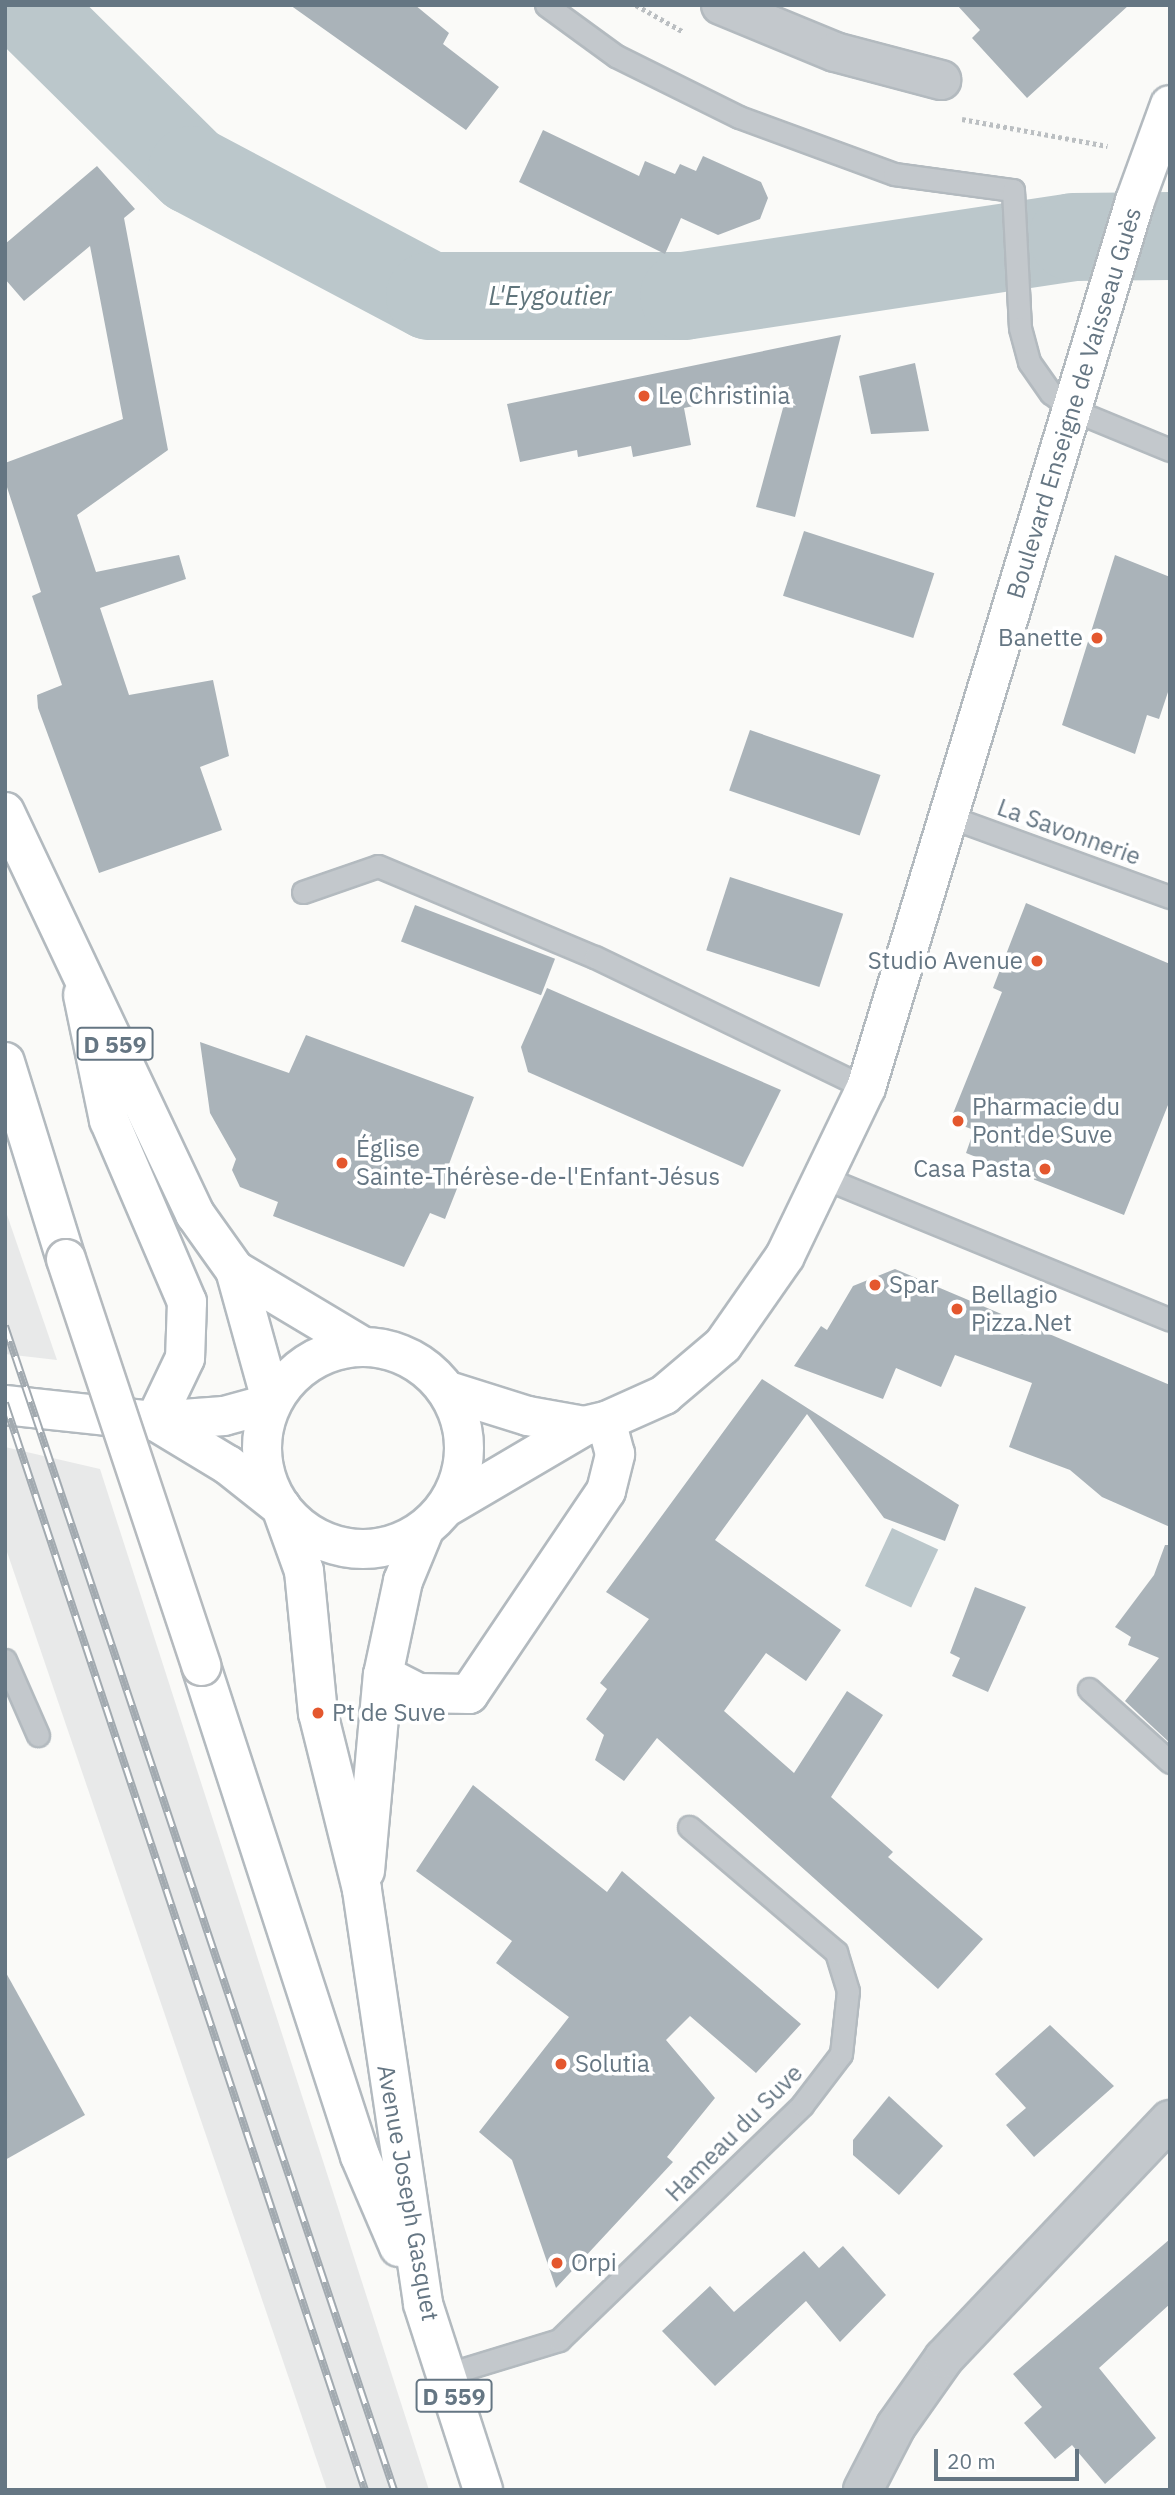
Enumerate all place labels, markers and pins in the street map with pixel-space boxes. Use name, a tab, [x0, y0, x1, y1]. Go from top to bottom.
place label: Le Christinia	[658, 382, 790, 410]
marker: Le Christinia	[636, 388, 652, 404]
place label: Banette	[998, 624, 1083, 652]
marker: Banette	[1089, 630, 1105, 646]
place label: Studio Avenue	[868, 947, 1023, 975]
marker: Studio Avenue	[1029, 953, 1045, 969]
place label: Pharmacie du Pont de Suve	[972, 1093, 1120, 1149]
marker: Pharmacie du Pont de Suve	[950, 1113, 966, 1129]
place label: Église Sainte-Thérèse-de-l'Enfant-Jésus	[356, 1135, 720, 1191]
marker: Église Sainte-Thérèse-de-l'Enfant-Jésus	[334, 1155, 350, 1171]
place label: Casa Pasta	[913, 1155, 1031, 1183]
marker: Casa Pasta	[1037, 1161, 1053, 1177]
place label: Spar	[889, 1271, 938, 1299]
marker: Spar	[867, 1277, 883, 1293]
place label: Bellagio Pizza.Net	[971, 1281, 1072, 1337]
marker: Bellagio Pizza.Net	[949, 1301, 965, 1317]
place label: Pt de Suve	[332, 1699, 446, 1727]
marker: Pt de Suve	[310, 1705, 326, 1721]
place label: Solutia	[575, 2050, 650, 2078]
marker: Solutia	[553, 2056, 569, 2072]
place label: Orpi	[571, 2249, 617, 2277]
marker: Orpi	[549, 2255, 565, 2271]

